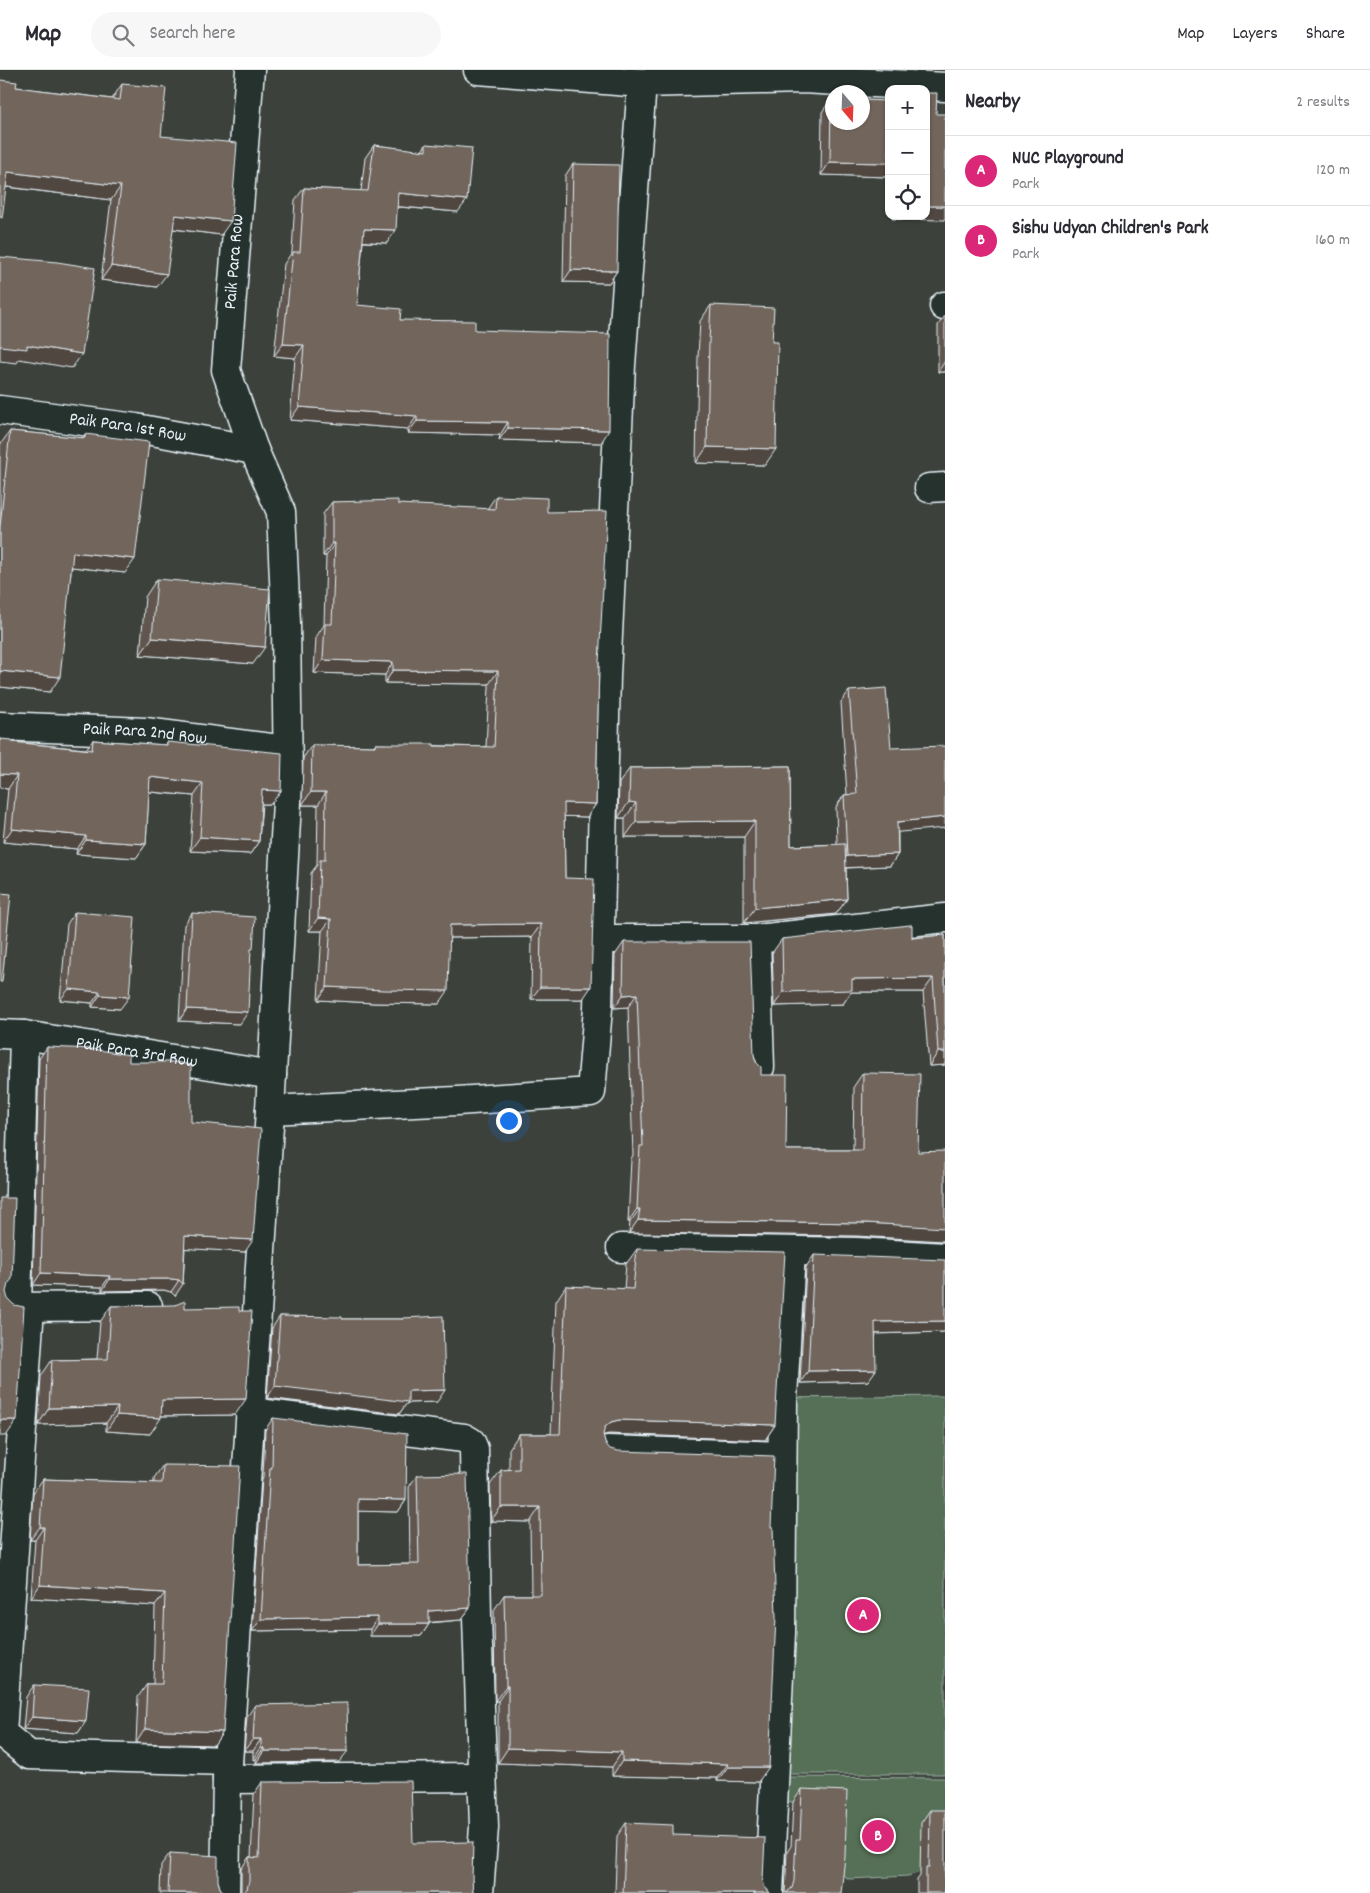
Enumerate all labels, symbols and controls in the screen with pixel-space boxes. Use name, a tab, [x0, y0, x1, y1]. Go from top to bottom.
search box	[91, 12, 441, 57]
text: Map	[25, 18, 61, 52]
icon: search	[109, 21, 137, 49]
text: Search here	[149, 21, 235, 48]
text: Map	[1177, 22, 1204, 47]
text: Layers	[1232, 22, 1278, 47]
text: Share	[1306, 22, 1345, 47]
north arrow	[825, 85, 870, 130]
map controls	[885, 85, 930, 220]
button: +	[885, 85, 930, 130]
text: Nearby	[965, 88, 1020, 118]
text: 2 results	[1296, 91, 1350, 114]
button: −	[885, 130, 930, 175]
text: NUC Playground	[1012, 146, 1124, 173]
text: A	[977, 159, 985, 182]
text: 120 m	[1316, 159, 1350, 182]
text: Park	[1012, 173, 1039, 196]
button: locate	[885, 175, 930, 220]
street label: Paik Para Row	[218, 213, 251, 310]
text: Sishu Udyan Children's Park	[1012, 216, 1209, 243]
text: B	[977, 229, 985, 252]
text: 160 m	[1315, 229, 1350, 252]
text: Park	[1012, 243, 1039, 266]
street label: Paik Para 1st Row	[68, 407, 188, 450]
street label: Paik Para 2nd Row	[82, 717, 208, 752]
street label: Paik Para 3rd Row	[74, 1031, 199, 1075]
your location	[496, 1108, 522, 1134]
pin: A	[847, 1596, 879, 1634]
pin: B	[862, 1817, 894, 1855]

